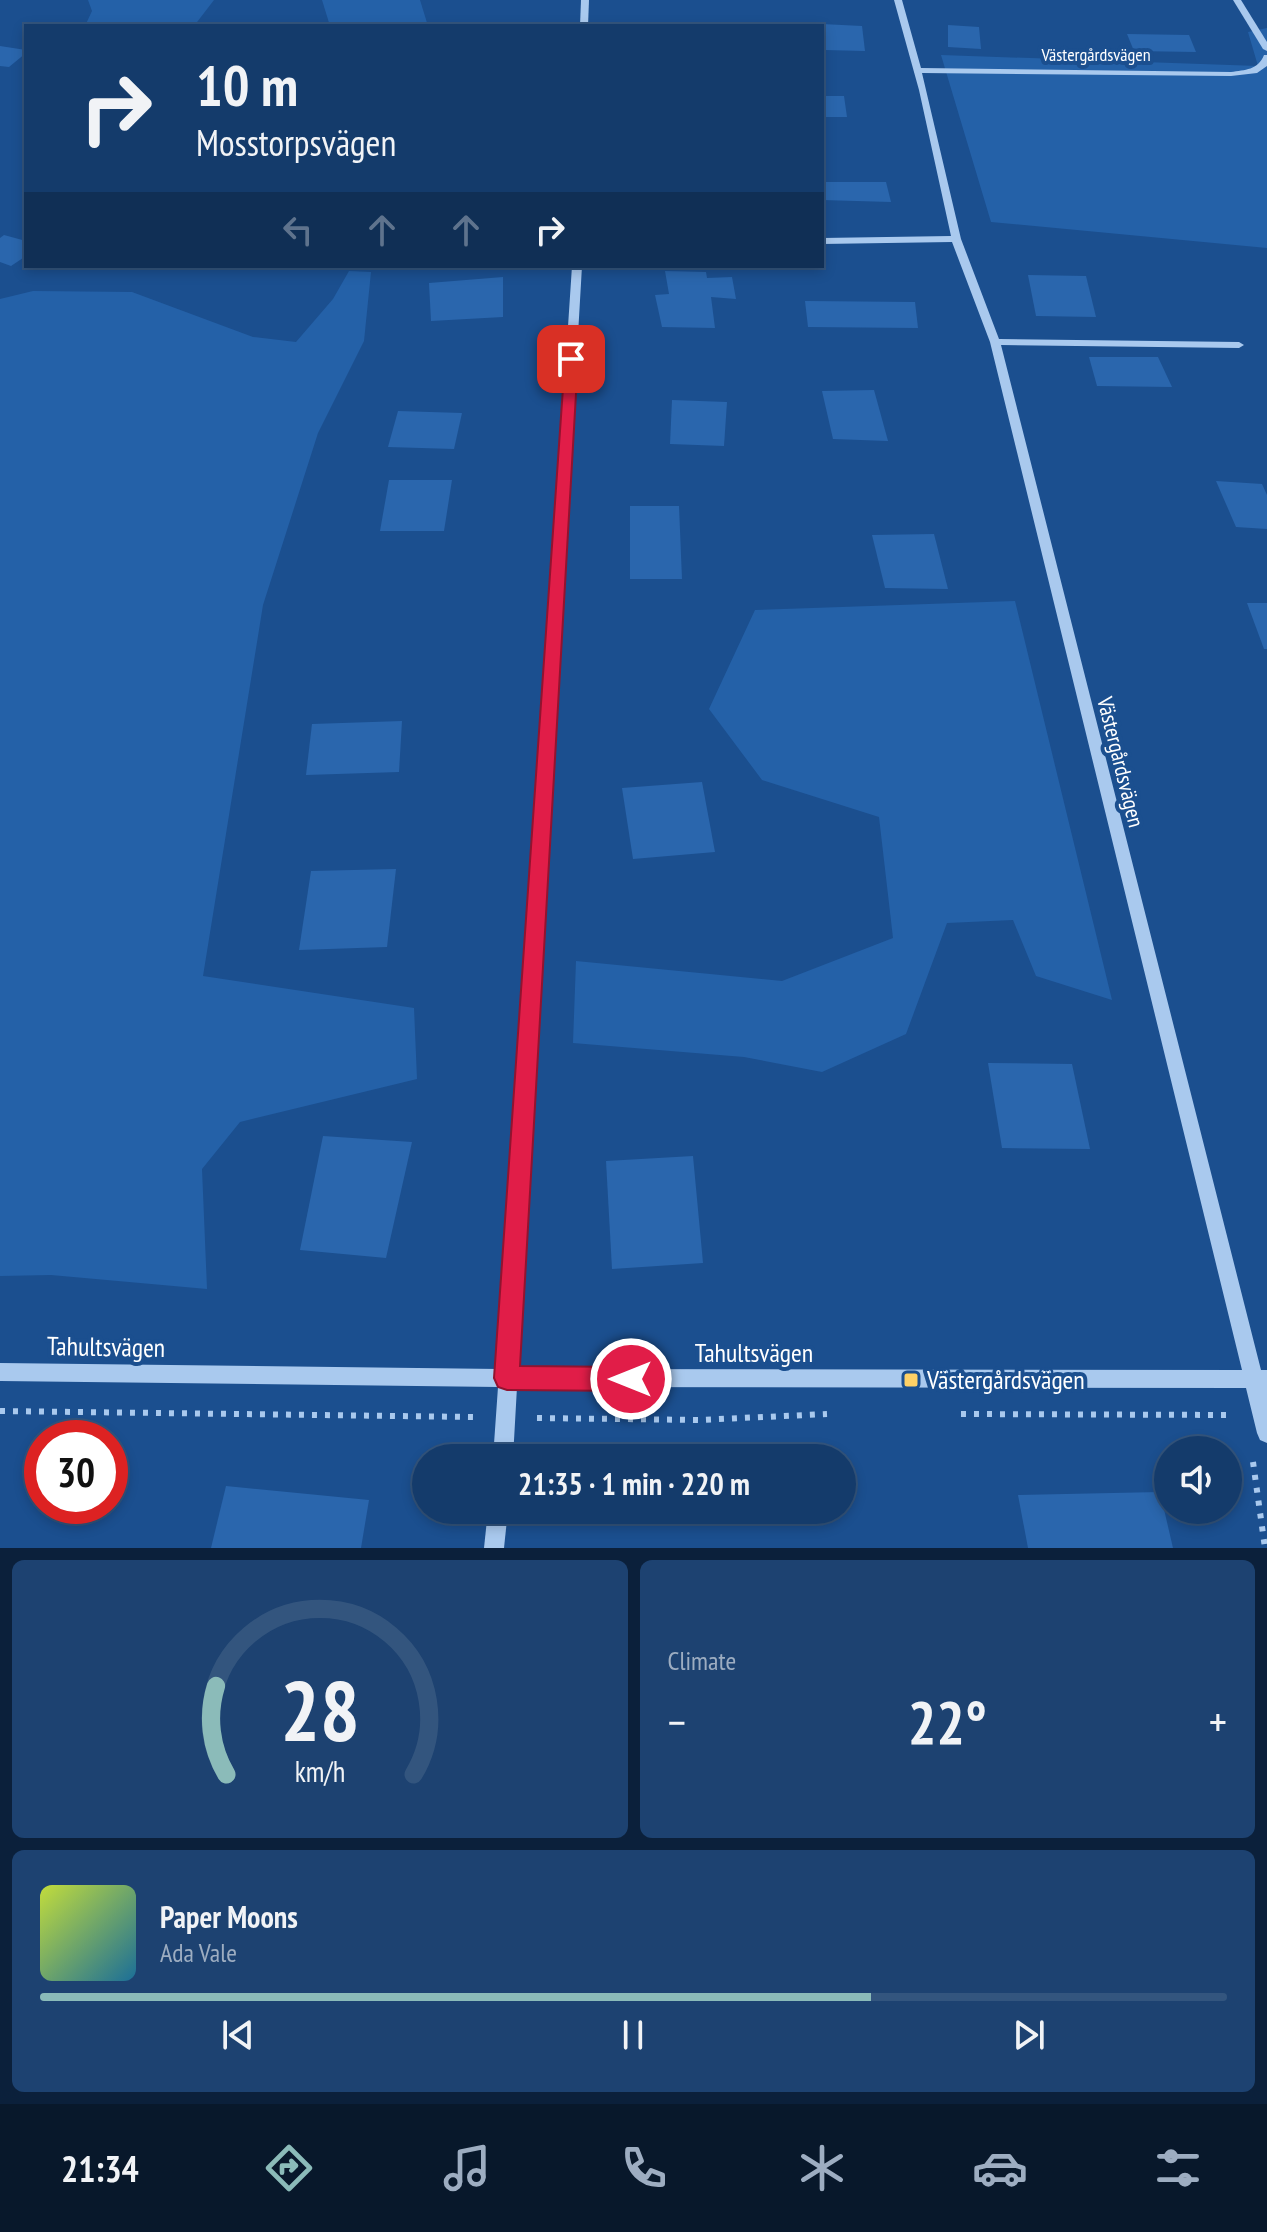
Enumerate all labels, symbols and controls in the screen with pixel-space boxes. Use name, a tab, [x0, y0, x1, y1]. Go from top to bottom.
street label: Västergårdsvägen	[1040, 43, 1151, 66]
text: 10 m	[196, 49, 298, 121]
icon: right	[64, 56, 168, 160]
text: Mosstorpsvägen	[196, 119, 396, 166]
icon: left	[276, 208, 320, 252]
icon: ahead	[360, 208, 404, 252]
icon: ahead	[444, 208, 488, 252]
icon: right	[528, 208, 572, 252]
pin	[537, 325, 605, 393]
icon: arrive	[549, 337, 593, 381]
street label: Västergårdsvägen	[1091, 693, 1151, 830]
street label: Tahultsvägen	[47, 1329, 165, 1364]
street label: Tahultsvägen	[695, 1336, 813, 1369]
position arrow	[589, 1337, 673, 1421]
place label: Västergårdsvägen	[926, 1363, 1085, 1396]
marker: Västergårdsvägen	[902, 1371, 920, 1389]
speed limit sign: 30	[24, 1420, 128, 1524]
map controls	[1154, 1436, 1242, 1524]
button: sound	[1154, 1436, 1242, 1524]
text: 21:35 · 1 min · 220 m	[518, 1464, 750, 1503]
text: Climate	[668, 1644, 736, 1677]
text: 28	[280, 1656, 360, 1764]
text: 22°	[908, 1683, 987, 1761]
text: −	[668, 1693, 686, 1750]
text: +	[1209, 1693, 1227, 1750]
text: km/h	[294, 1753, 345, 1790]
text: Paper Moons	[160, 1897, 298, 1936]
text: Ada Vale	[160, 1936, 237, 1969]
icon: previous	[216, 2013, 260, 2057]
icon: pause	[611, 2013, 655, 2057]
icon: next	[1007, 2013, 1051, 2057]
icon: directions	[261, 2140, 317, 2196]
icon: music	[439, 2140, 495, 2196]
icon: phone	[616, 2140, 672, 2196]
icon: climate	[794, 2140, 850, 2196]
icon: car	[972, 2140, 1028, 2196]
icon: filters	[1150, 2140, 1206, 2196]
text: 21:34	[61, 2145, 139, 2192]

